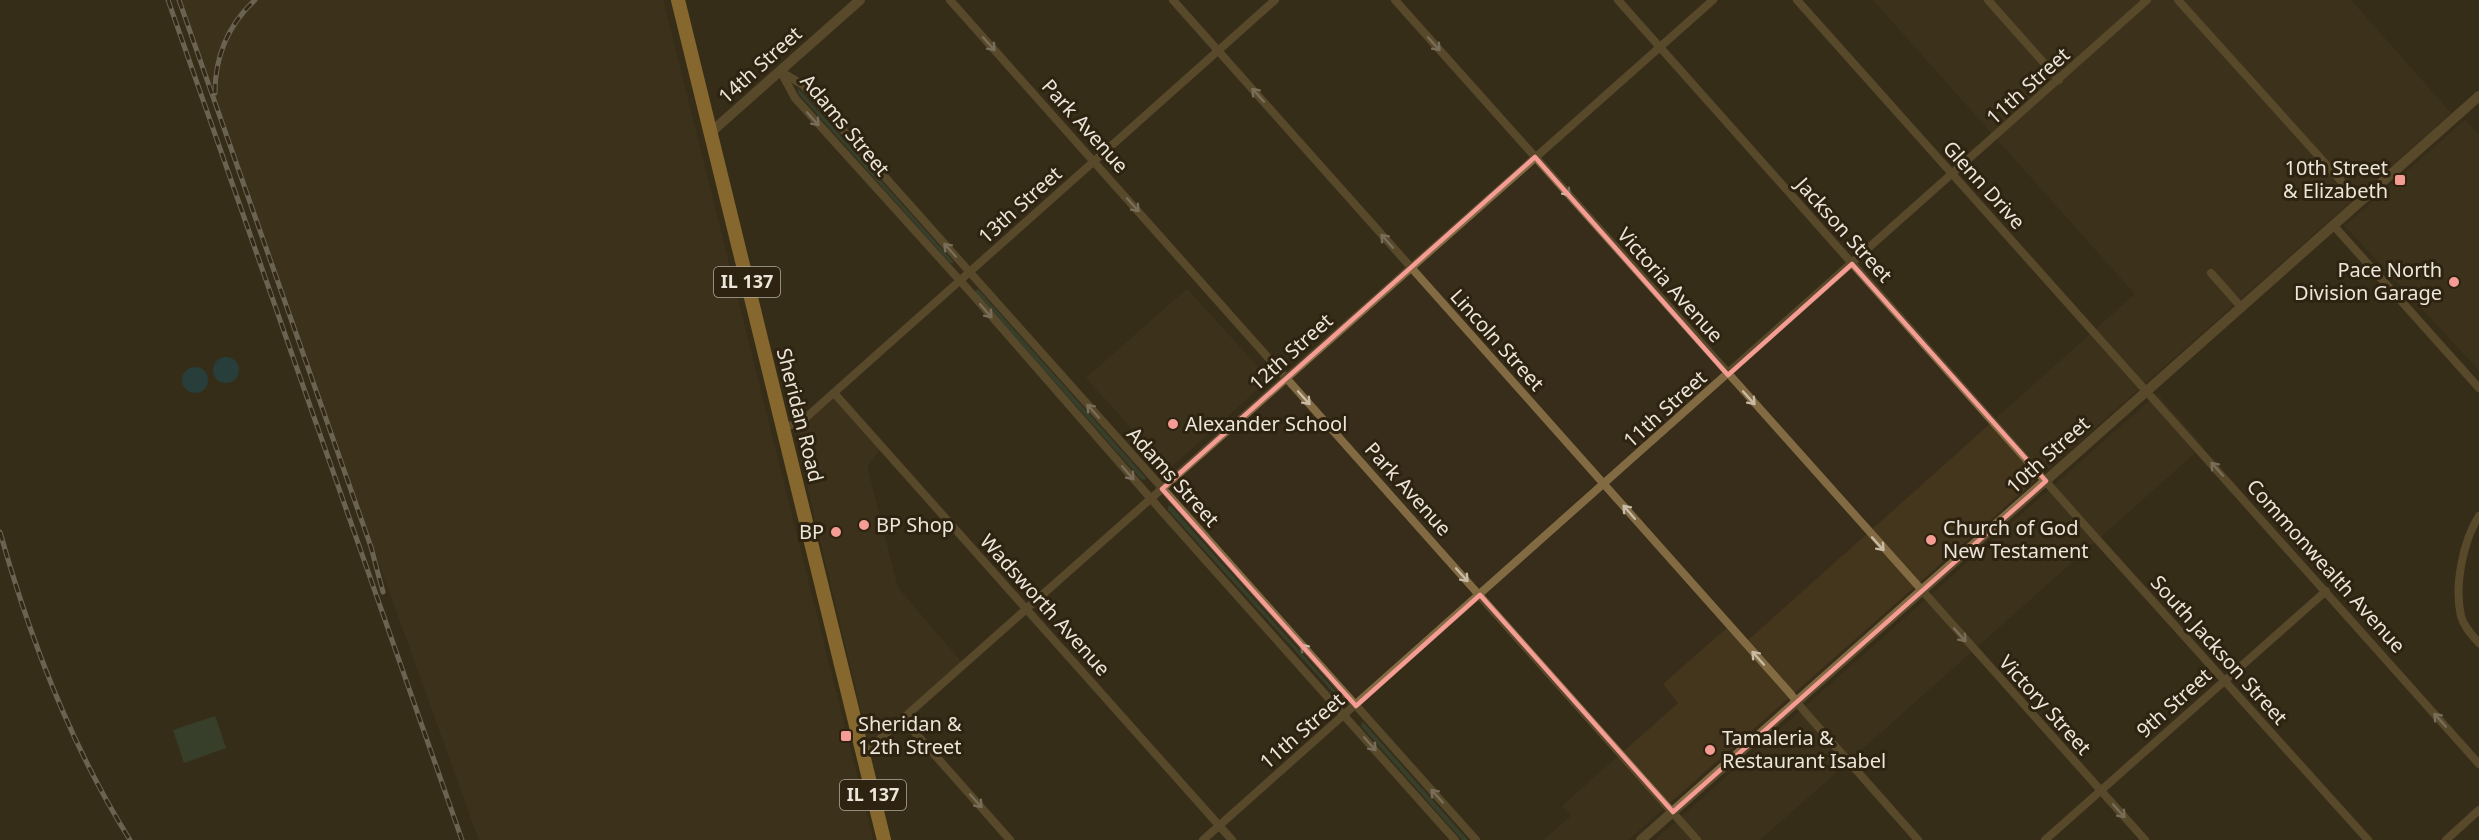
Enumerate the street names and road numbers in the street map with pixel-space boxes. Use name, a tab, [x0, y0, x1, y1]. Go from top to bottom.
street label: 14th Street	[712, 20, 807, 109]
street label: 11th Street	[1980, 41, 2075, 130]
street label: Adams Street	[795, 68, 896, 181]
street label: Park Avenue	[1036, 73, 1135, 178]
street label: Glenn Drive	[1937, 135, 2031, 235]
street label: 13th Street	[972, 160, 1067, 249]
street label: Jackson Street	[1789, 170, 1899, 288]
street label: Victoria Avenue	[1611, 221, 1729, 348]
road number: IL 137	[714, 267, 780, 297]
street label: Lincoln Street	[1444, 283, 1550, 396]
street label: 12th Street	[1243, 307, 1338, 396]
street label: Sheridan Road	[771, 345, 830, 485]
street label: 11th Street	[1617, 364, 1712, 453]
street label: 10th Street	[2000, 410, 2095, 499]
street label: Adams Street	[1121, 421, 1225, 532]
street label: Park Avenue	[1359, 436, 1458, 541]
street label: Commonwealth Avenue	[2241, 473, 2412, 658]
street label: Wadsworth Avenue	[974, 528, 1116, 681]
street label: South Jackson Street	[2145, 569, 2294, 730]
street label: Victory Street	[1993, 649, 2097, 760]
street label: 9th Street	[2130, 662, 2217, 743]
street label: 11th Street	[1254, 686, 1350, 775]
road number: IL 137	[840, 780, 906, 810]

